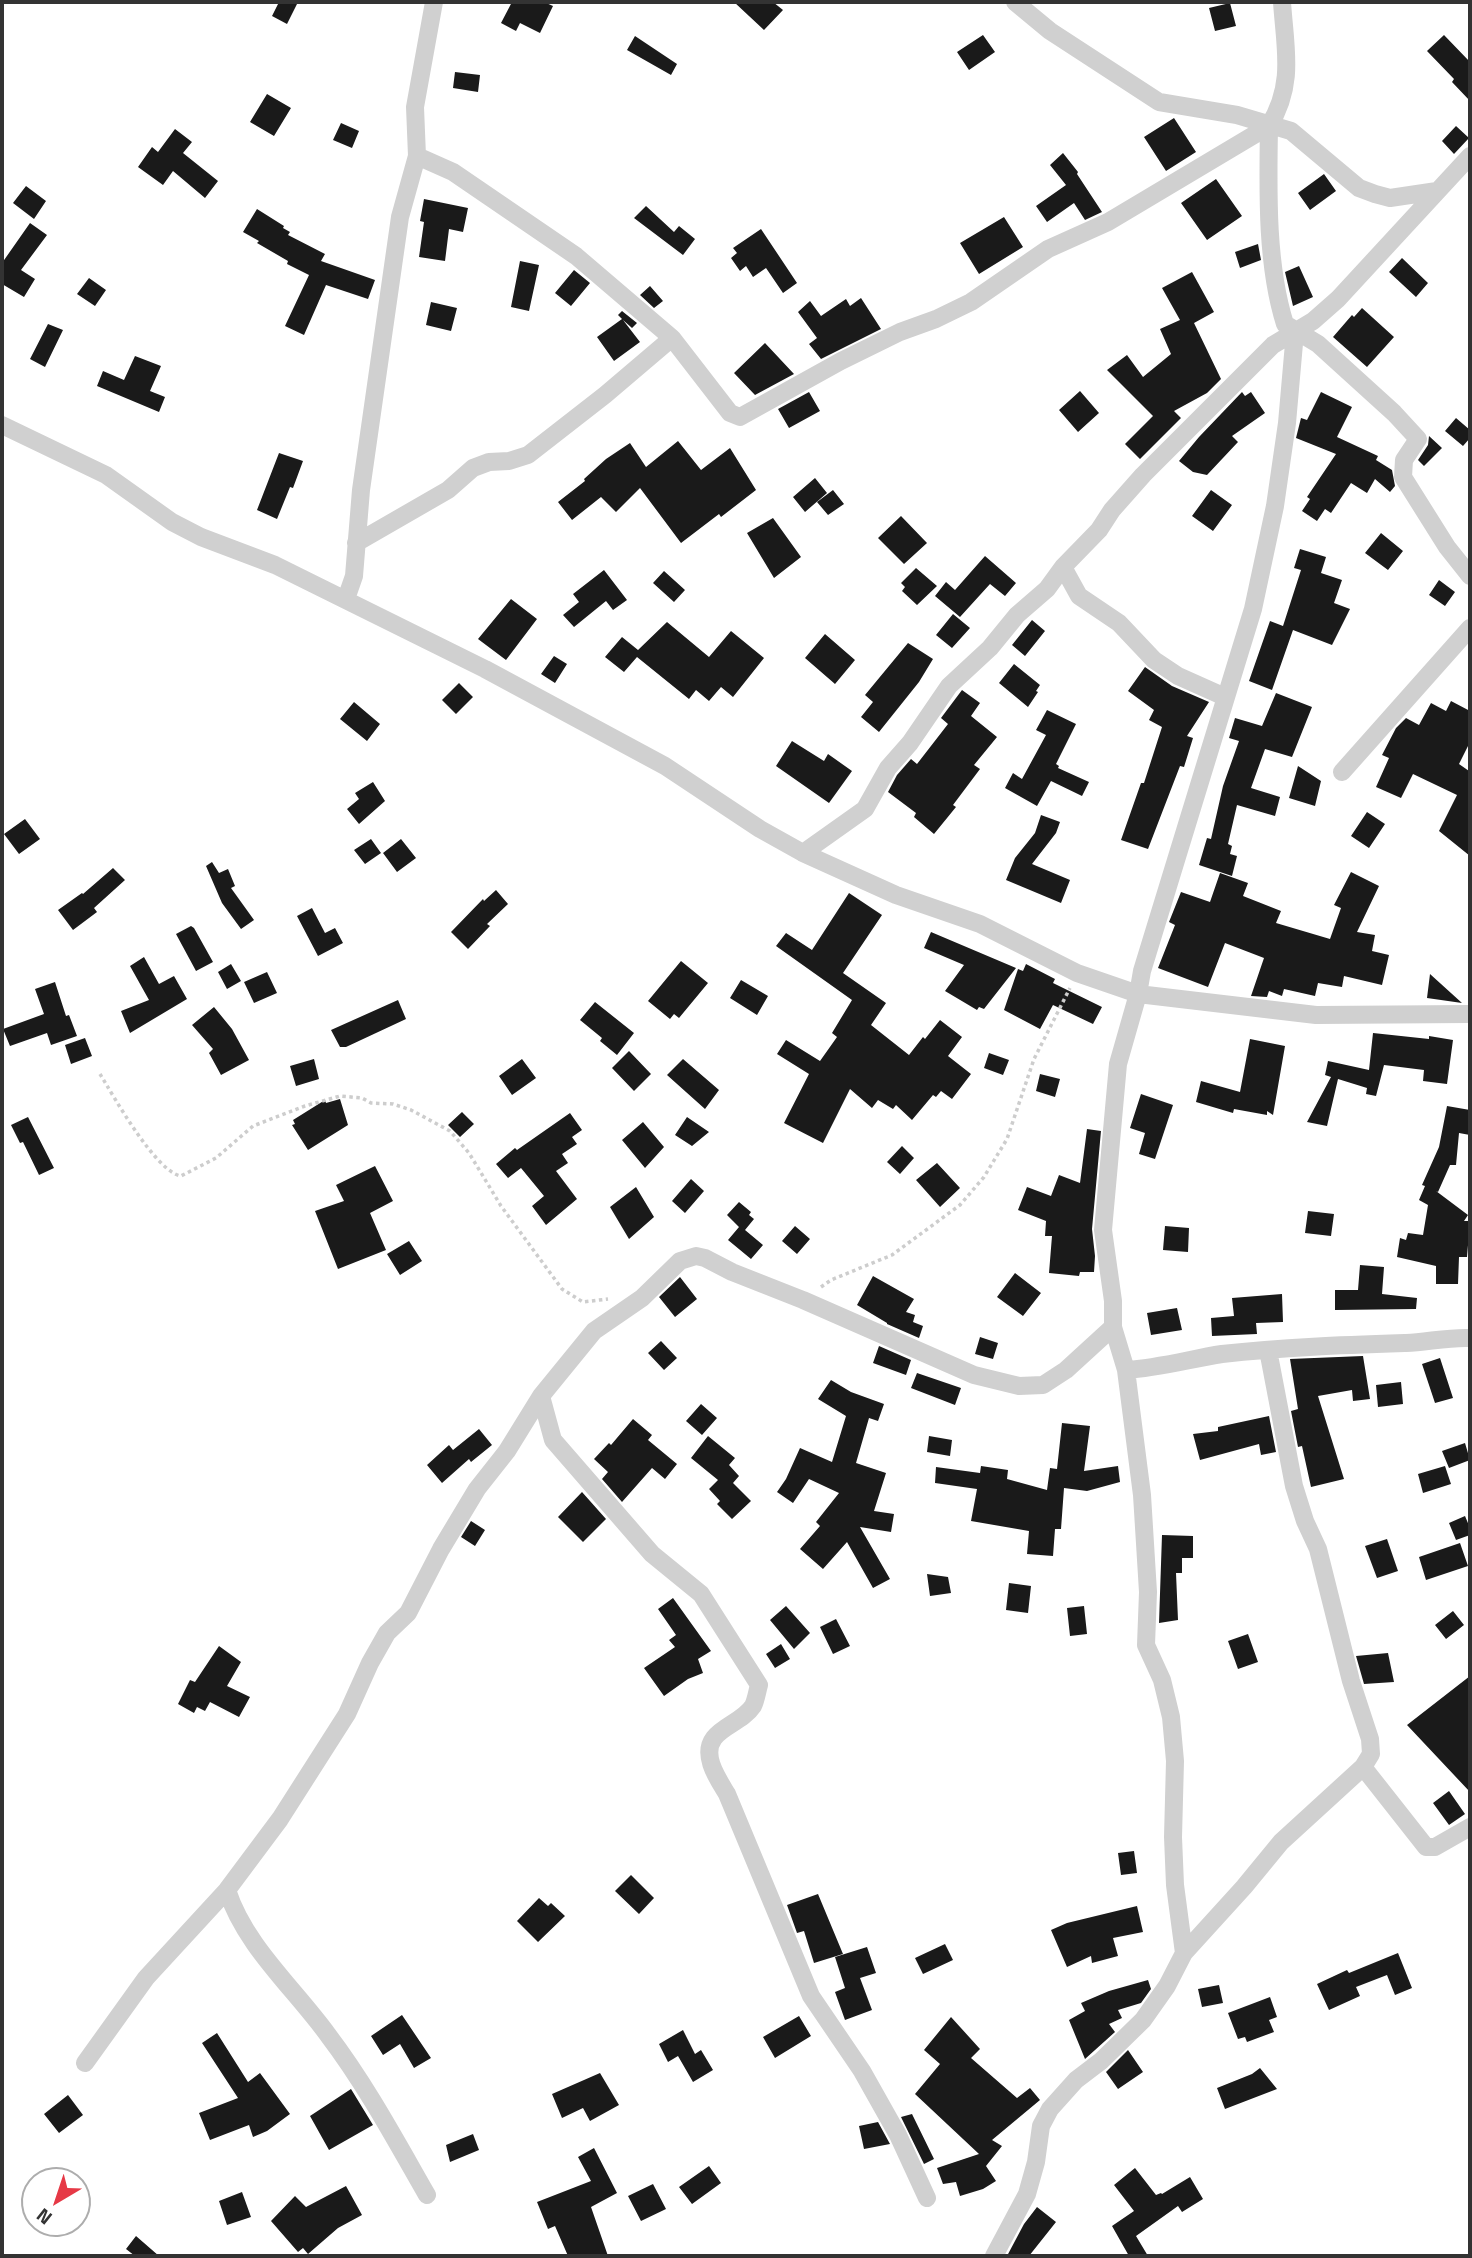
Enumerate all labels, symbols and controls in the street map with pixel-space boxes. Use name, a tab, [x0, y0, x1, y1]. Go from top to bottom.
north arrow	[21, 2167, 91, 2237]
text: N	[29, 2202, 58, 2233]

